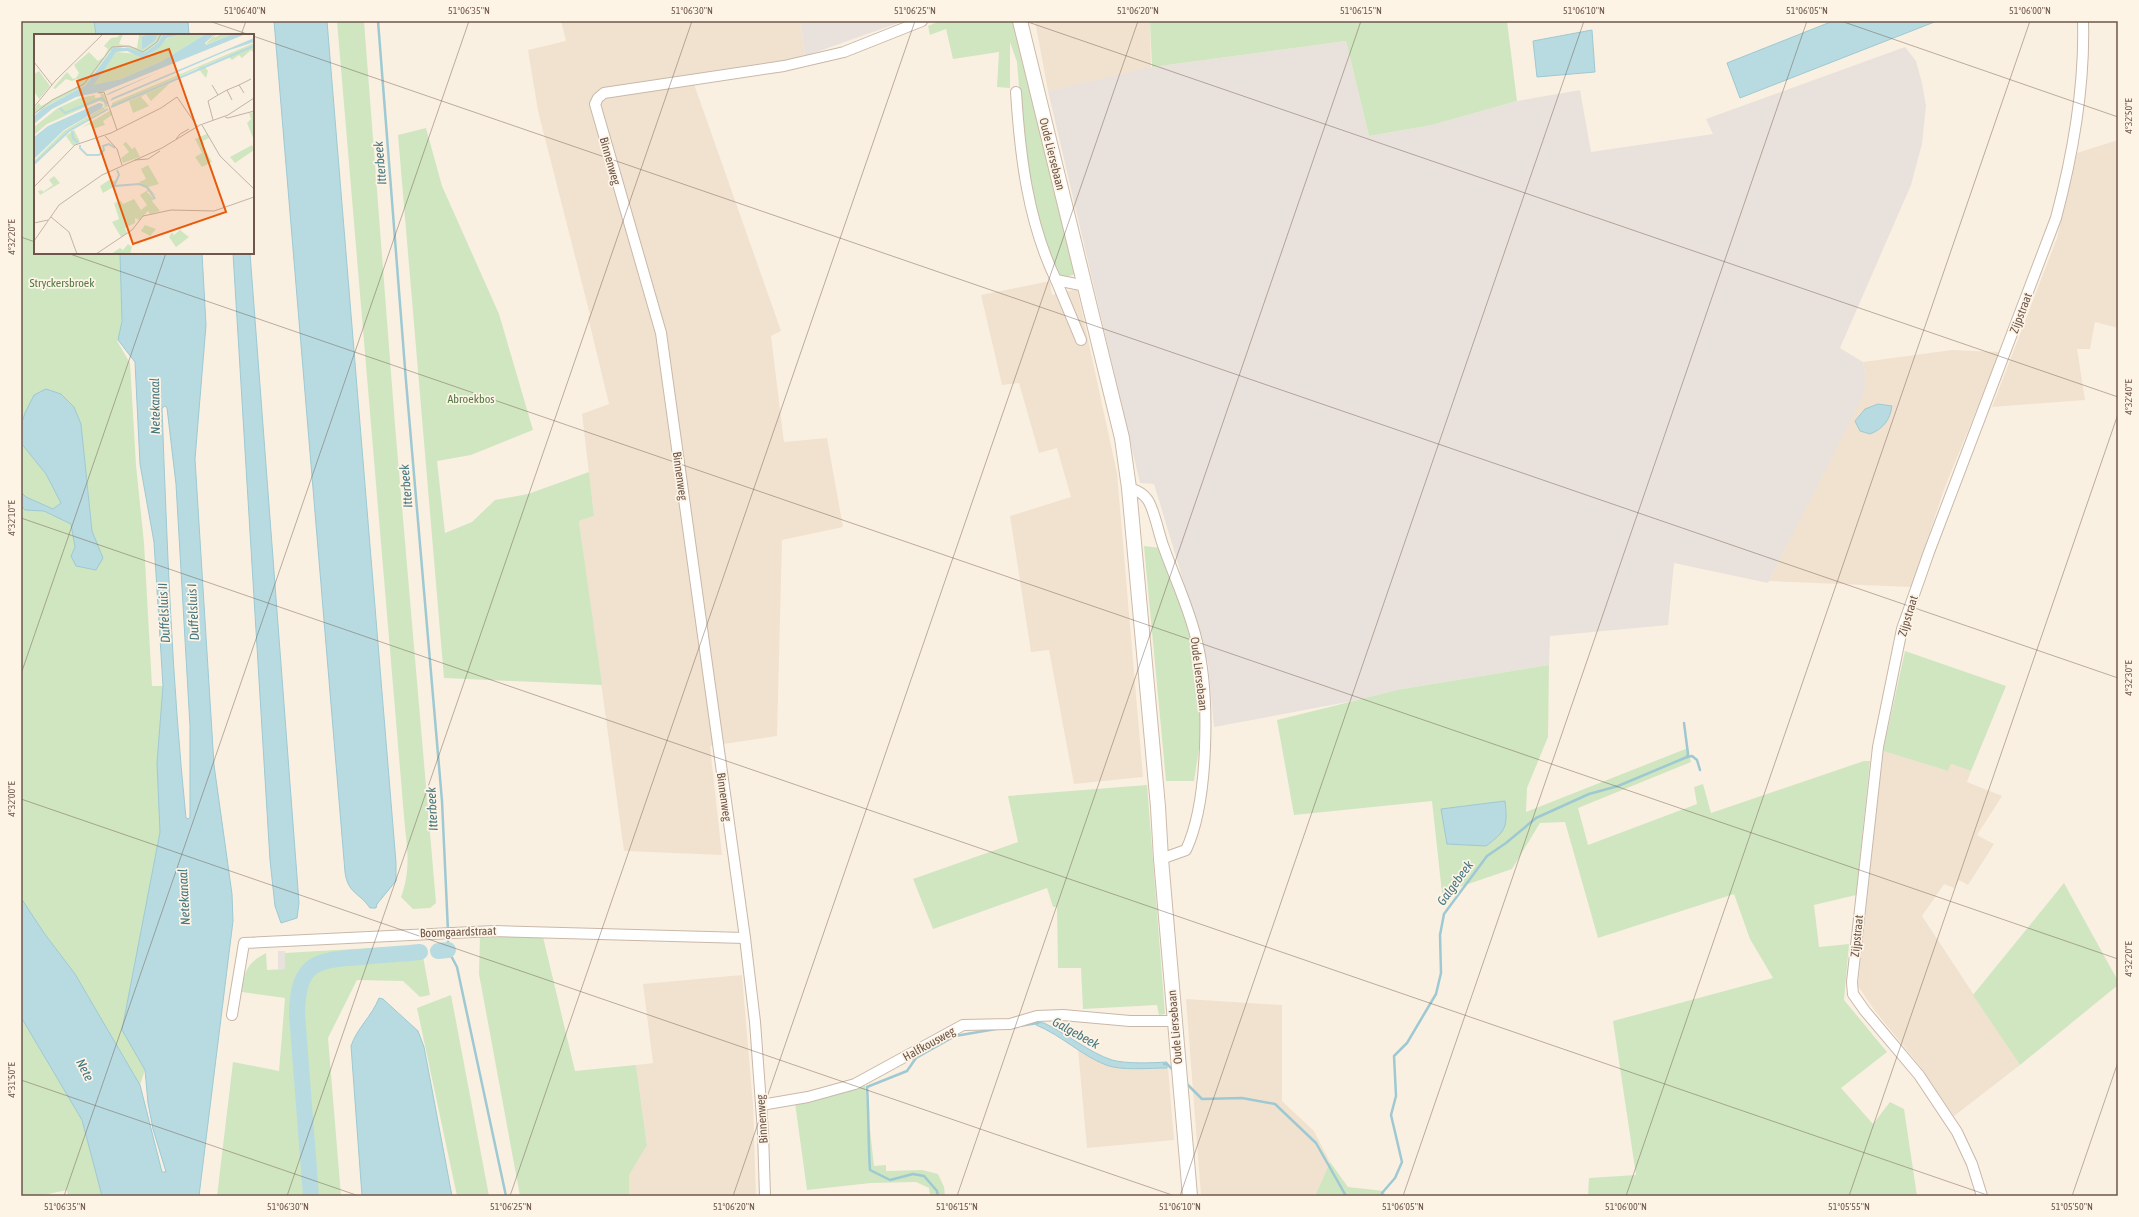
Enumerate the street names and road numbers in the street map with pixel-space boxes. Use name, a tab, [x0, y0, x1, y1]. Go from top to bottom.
street label: Oude Liersebaan	[1036, 116, 1068, 192]
street label: Binnenweg	[597, 136, 624, 187]
street label: Zijpstraat	[2007, 290, 2035, 335]
street label: Binnenweg	[670, 451, 690, 502]
street label: Zijpstraat	[1895, 593, 1921, 638]
street label: Oude Liersebaan	[1188, 636, 1210, 712]
street label: Binnenweg	[714, 772, 734, 823]
street label: Zijpstraat	[1848, 914, 1866, 958]
street label: Boomgaardstraat	[420, 924, 497, 940]
street label: Oude Liersebaan	[1165, 989, 1185, 1065]
street label: Halfkousweg	[900, 1024, 958, 1064]
street label: Binnenweg	[753, 1093, 771, 1144]

